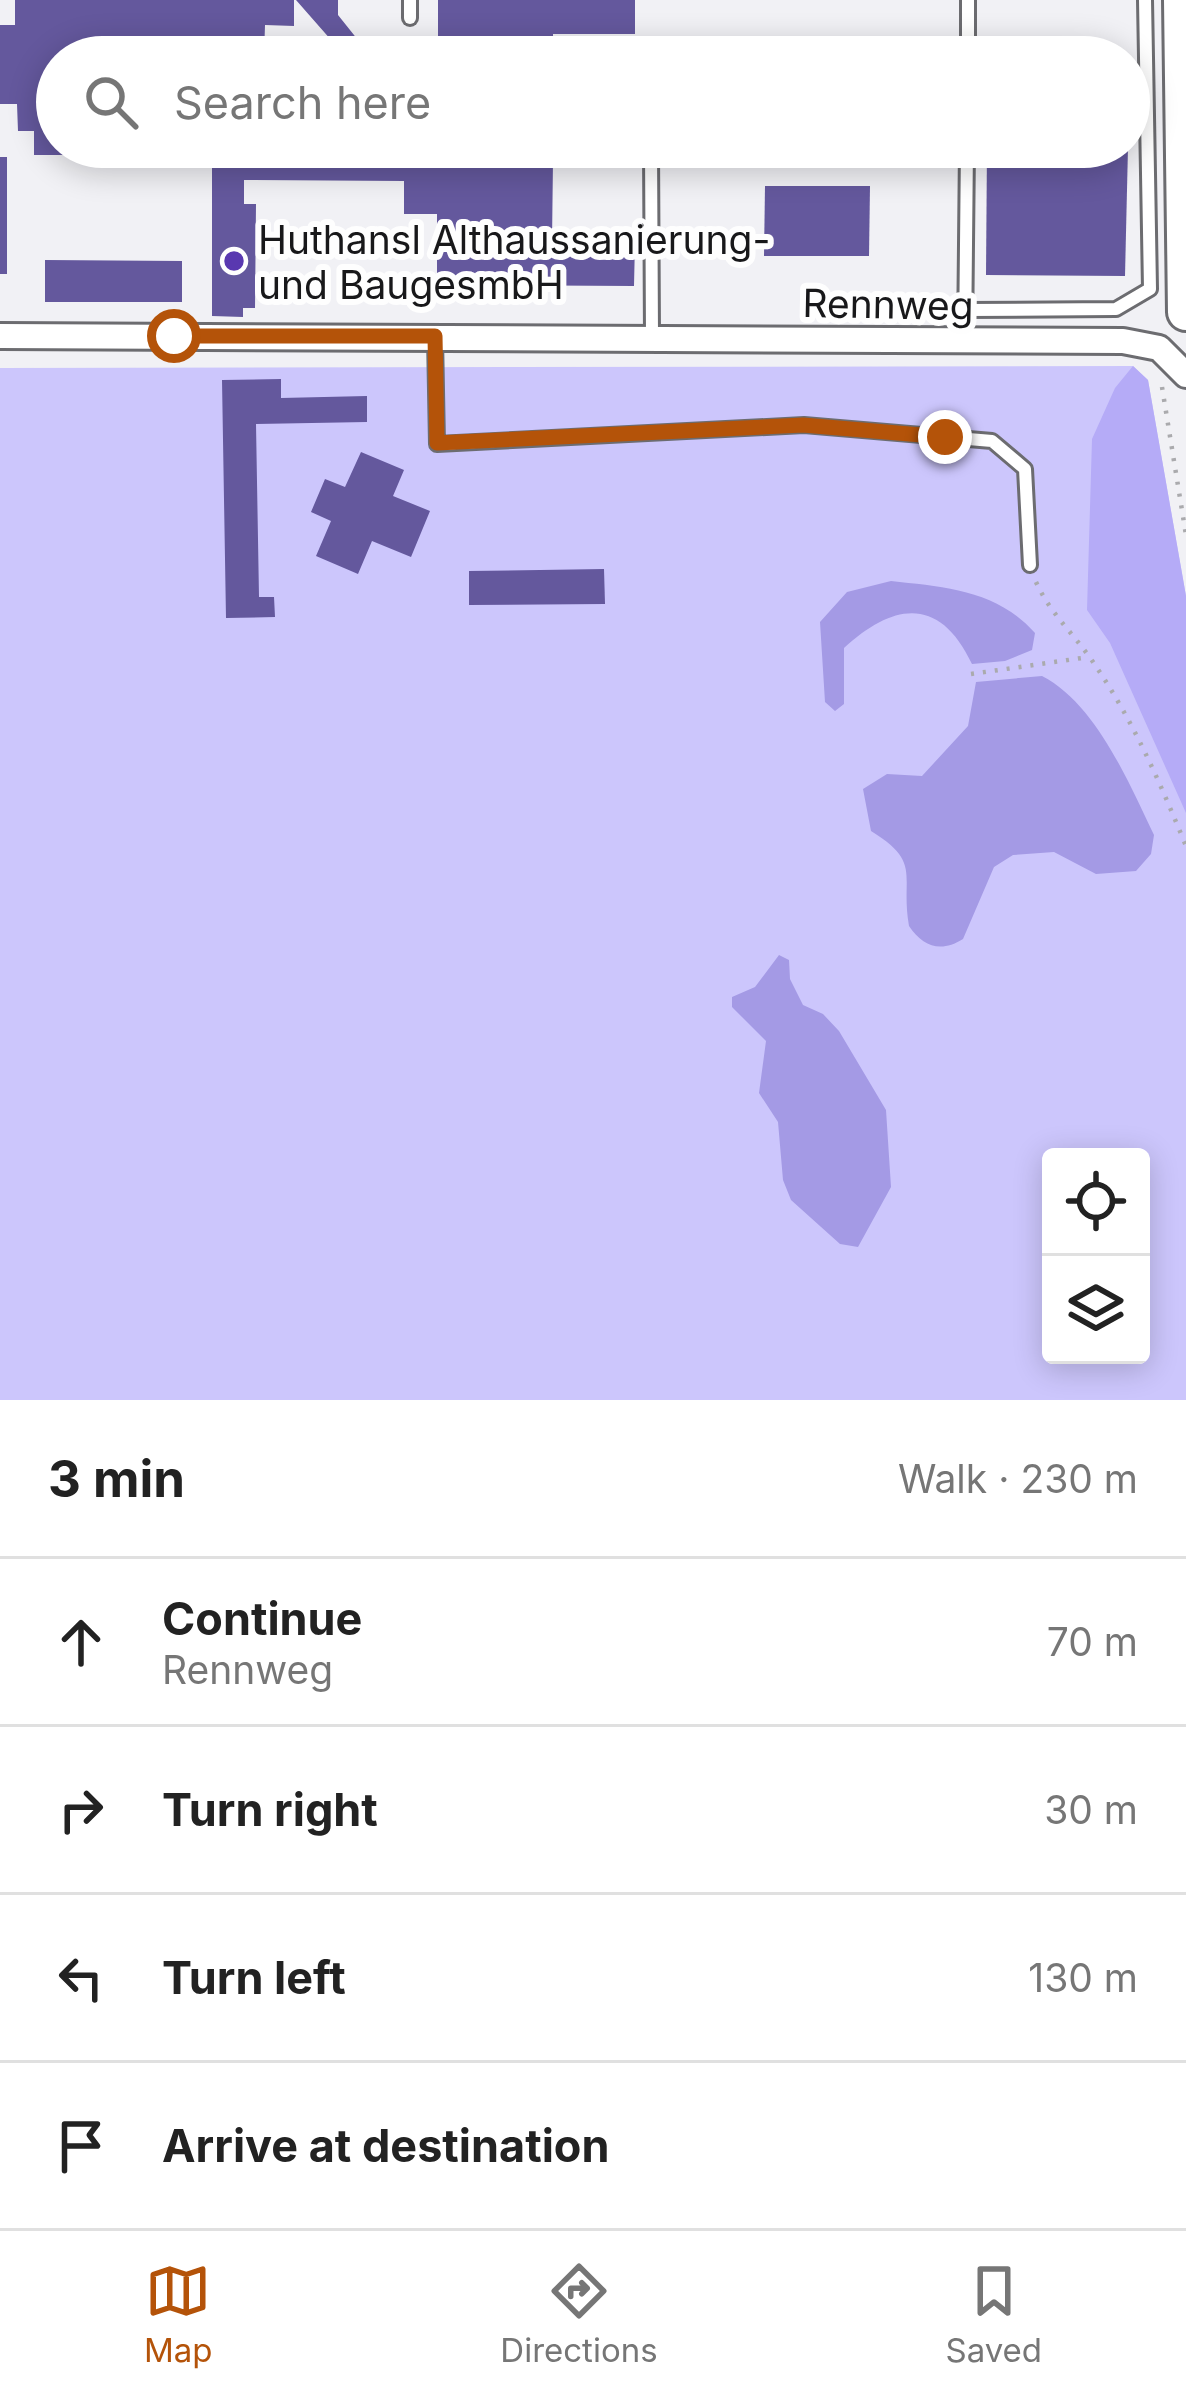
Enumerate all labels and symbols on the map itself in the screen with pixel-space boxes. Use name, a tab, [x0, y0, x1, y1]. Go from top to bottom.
place label: Huthansl Althaussanierung- und BaugesmbH	[258, 216, 770, 308]
marker: Huthansl Althaussanierung- und BaugesmbH	[221, 248, 247, 274]
street label: Rennweg	[802, 279, 974, 329]
route start	[147, 309, 201, 363]
route end	[918, 410, 972, 464]

